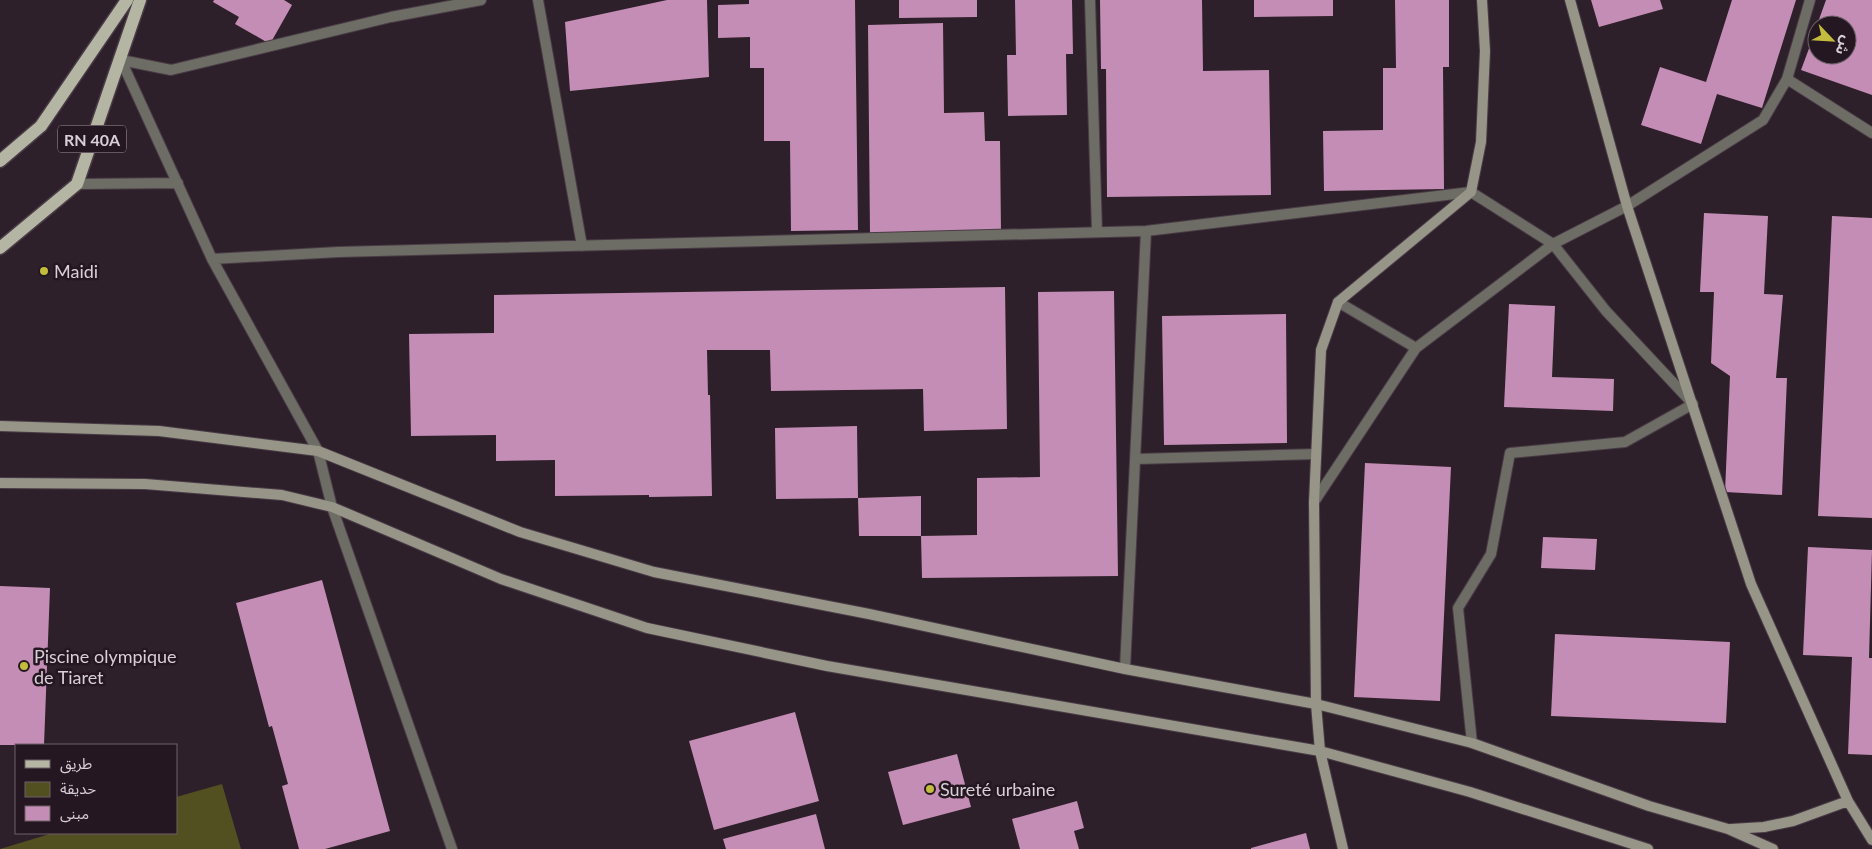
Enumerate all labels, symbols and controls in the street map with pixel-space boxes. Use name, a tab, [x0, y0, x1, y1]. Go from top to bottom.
north arrow	[1807, 15, 1857, 65]
text: ش	[1832, 33, 1856, 58]
road number: RN 40A	[58, 126, 126, 152]
place label: Maidi	[54, 260, 98, 282]
marker: Maidi	[38, 265, 50, 277]
place label: Piscine olympique de Tiaret	[34, 645, 177, 688]
marker: Piscine olympique de Tiaret	[18, 660, 30, 672]
legend	[15, 744, 178, 834]
text: طريق	[60, 754, 92, 774]
place label: Sureté urbaine	[940, 778, 1055, 800]
text: حديقة	[60, 779, 96, 797]
marker: Sureté urbaine	[924, 783, 936, 795]
text: مبنى	[60, 804, 89, 823]

